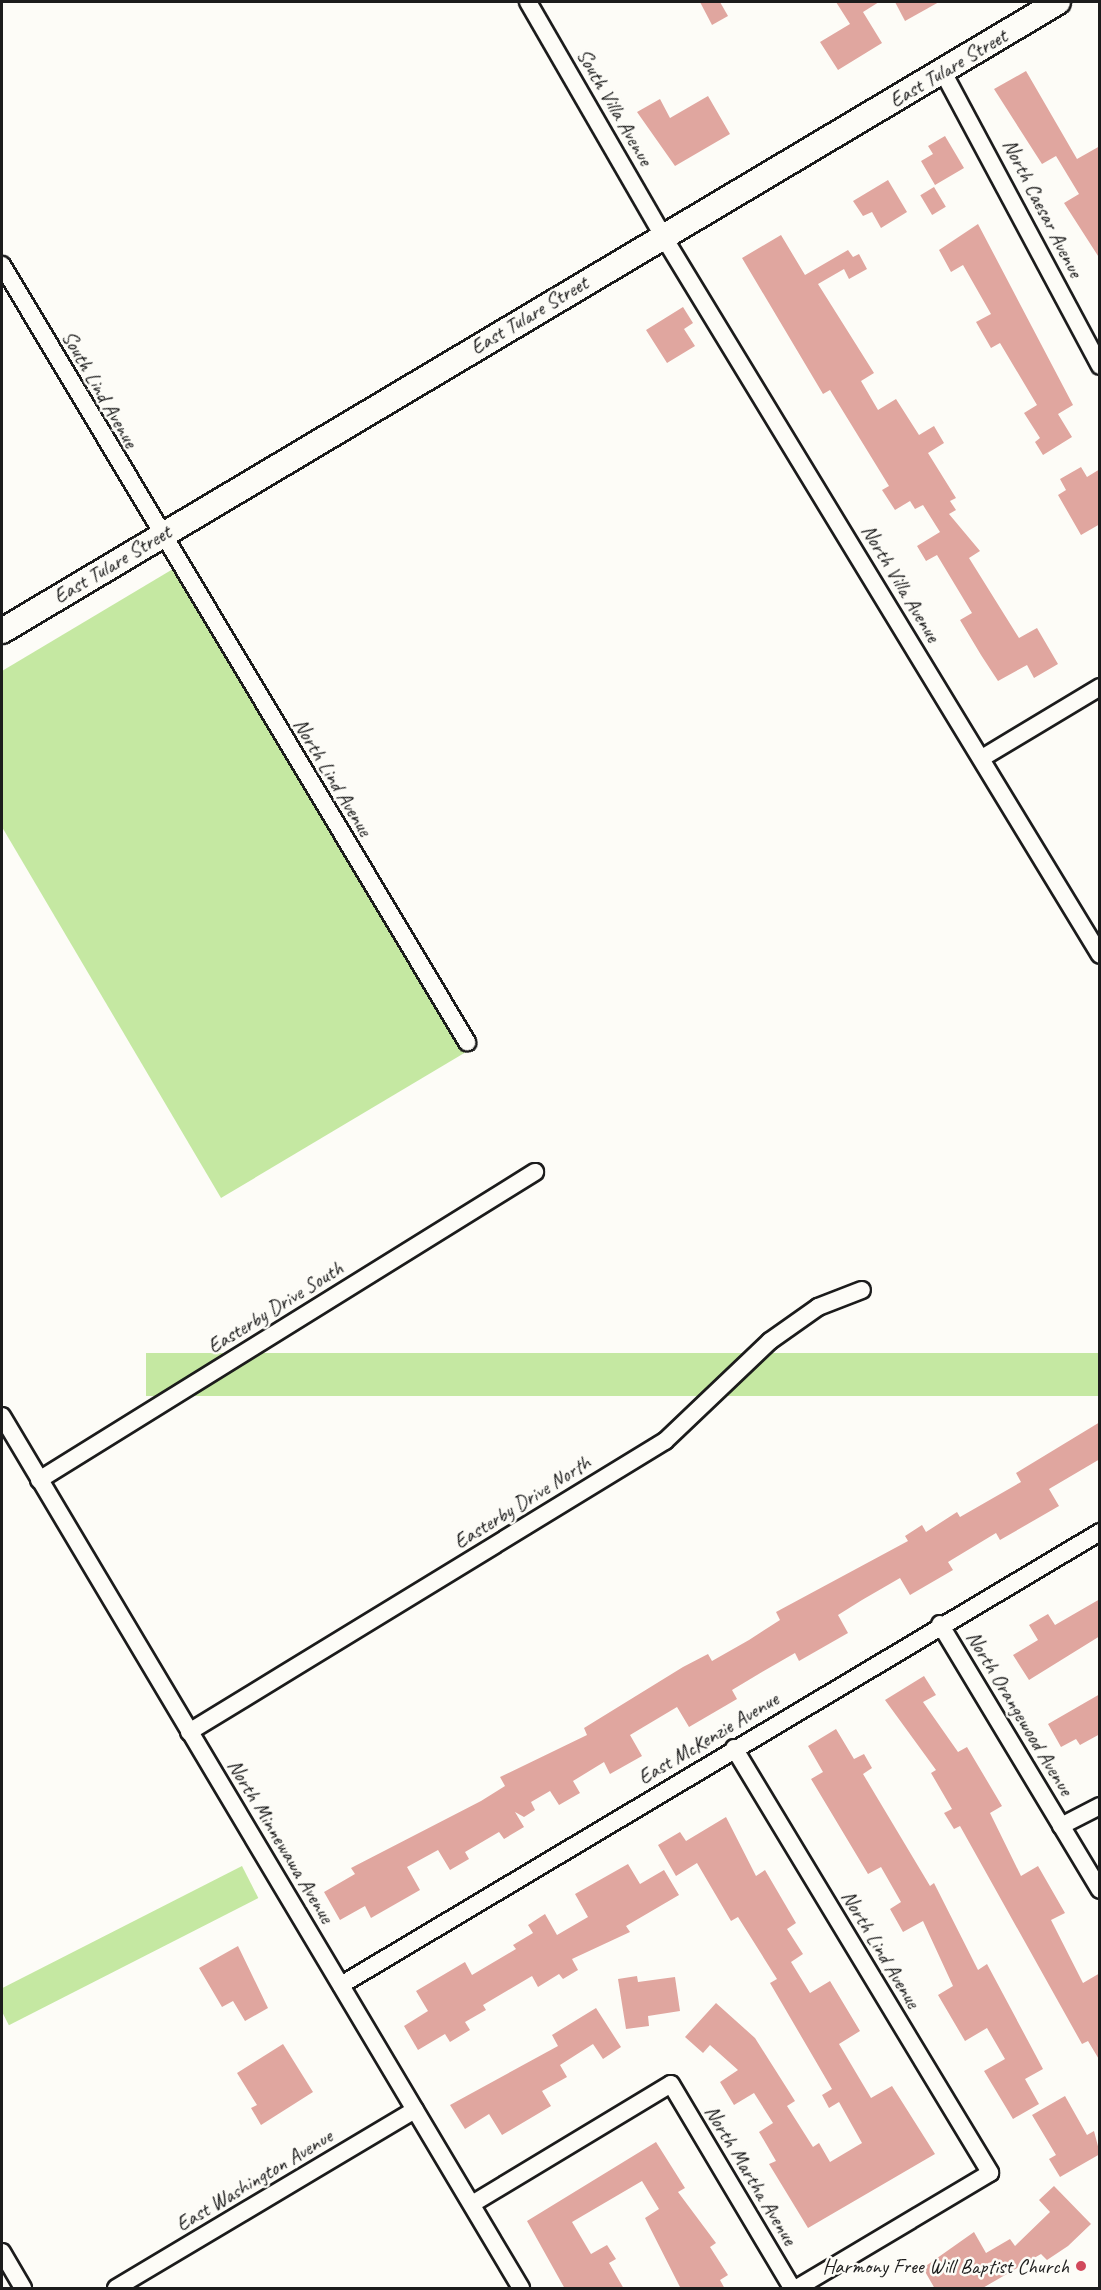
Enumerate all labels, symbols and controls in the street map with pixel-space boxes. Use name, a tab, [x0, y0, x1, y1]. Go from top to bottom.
street label: East Tulare Street	[885, 23, 1011, 113]
street label: South Villa Avenue	[572, 44, 658, 170]
street label: North Caesar Avenue	[997, 135, 1089, 281]
street label: East Tulare Street	[466, 270, 592, 360]
street label: South Lind Avenue	[56, 326, 144, 452]
street label: East Tulare Street	[49, 519, 175, 609]
street label: North Villa Avenue	[856, 520, 946, 646]
street label: North Lind Avenue	[288, 713, 378, 841]
street label: Easterby Drive South	[203, 1255, 347, 1359]
street label: Easterby Drive North	[449, 1450, 595, 1554]
street label: North Orangewood Avenue	[961, 1626, 1079, 1800]
street label: East McKenzie Avenue	[633, 1686, 783, 1790]
street label: North Minnewawa Avenue	[222, 1754, 340, 1928]
street label: North Lind Avenue	[836, 1885, 926, 2013]
street label: North Martha Avenue	[699, 2100, 803, 2250]
street label: East Washington Avenue	[171, 2123, 337, 2237]
place label: Harmony Free Will Baptist Church	[820, 2253, 1069, 2279]
marker: Harmony Free Will Baptist Church	[1074, 2259, 1088, 2273]

